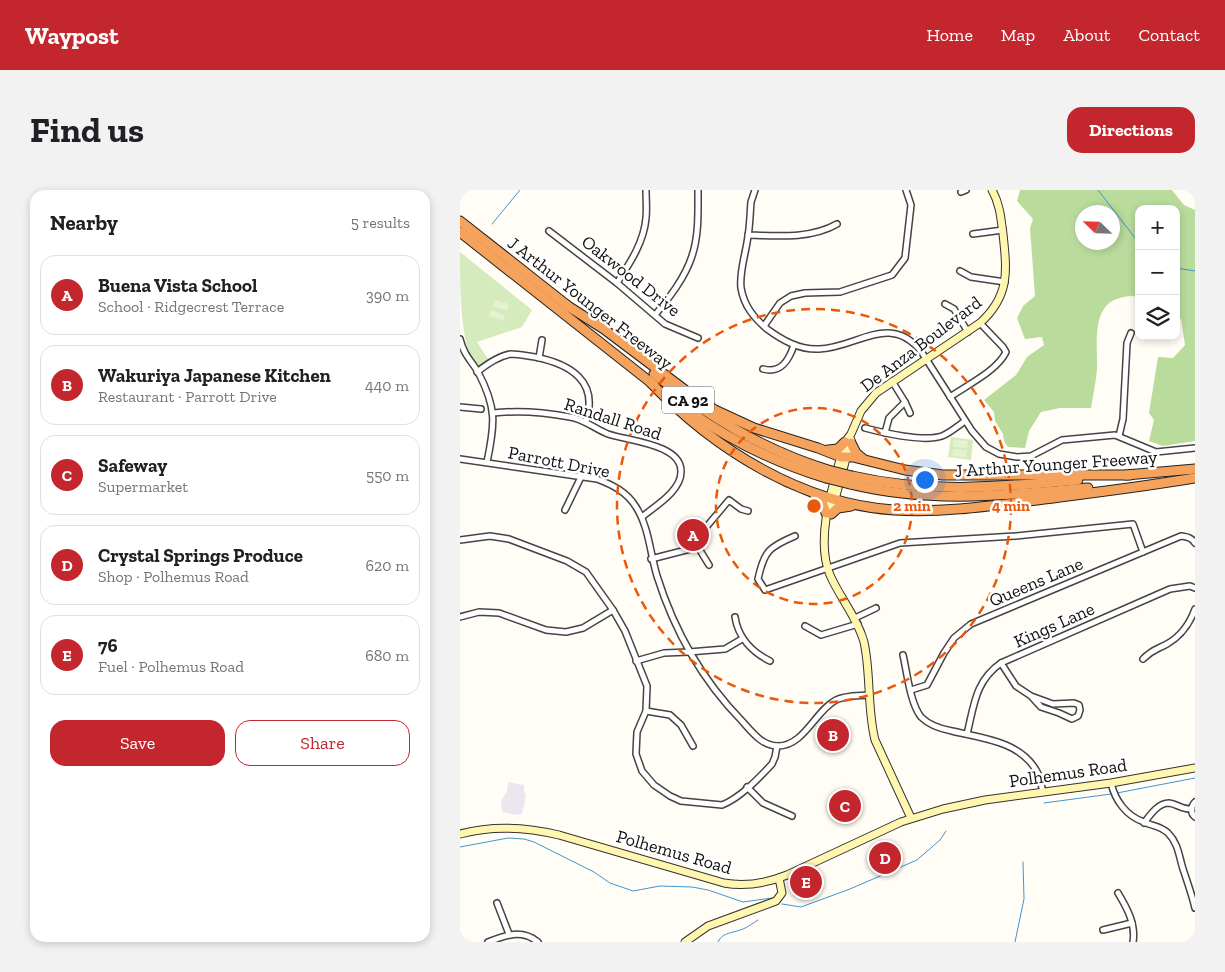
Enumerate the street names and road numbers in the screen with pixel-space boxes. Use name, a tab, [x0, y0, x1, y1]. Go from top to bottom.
street label: Oakwood Drive	[577, 231, 685, 321]
street label: J Arthur Younger Freeway	[503, 232, 677, 375]
street label: De Anza Boulevard	[856, 291, 986, 397]
road number: CA 92	[662, 386, 714, 414]
street label: Randall Road	[562, 393, 665, 445]
street label: Parrott Drive	[506, 441, 612, 483]
street label: J Arthur Younger Freeway	[954, 446, 1159, 482]
street label: Queens Lane	[986, 552, 1086, 612]
street label: Kings Lane	[1010, 597, 1098, 653]
street label: Polhemus Road	[1008, 754, 1128, 792]
street label: Polhemus Road	[614, 825, 734, 879]

